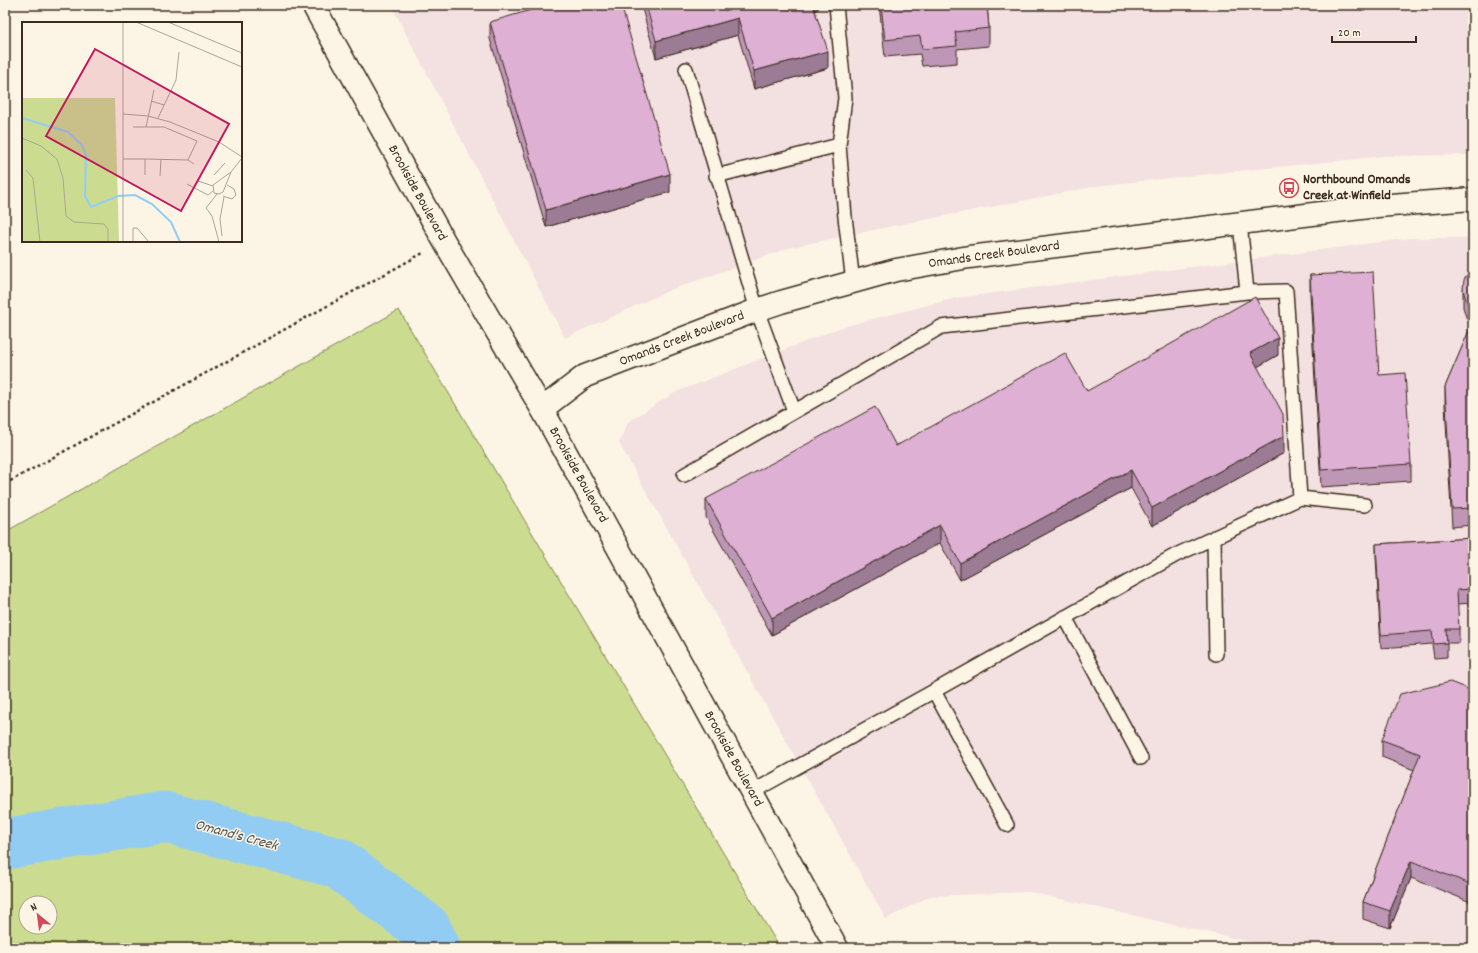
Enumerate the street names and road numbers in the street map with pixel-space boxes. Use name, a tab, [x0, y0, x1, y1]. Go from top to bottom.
street label: Brookside Boulevard	[382, 141, 452, 245]
street label: Omands Creek Boulevard	[927, 236, 1061, 274]
street label: Omands Creek Boulevard	[617, 306, 747, 372]
street label: Brookside Boulevard	[543, 423, 613, 527]
street label: Brookside Boulevard	[698, 707, 768, 811]

